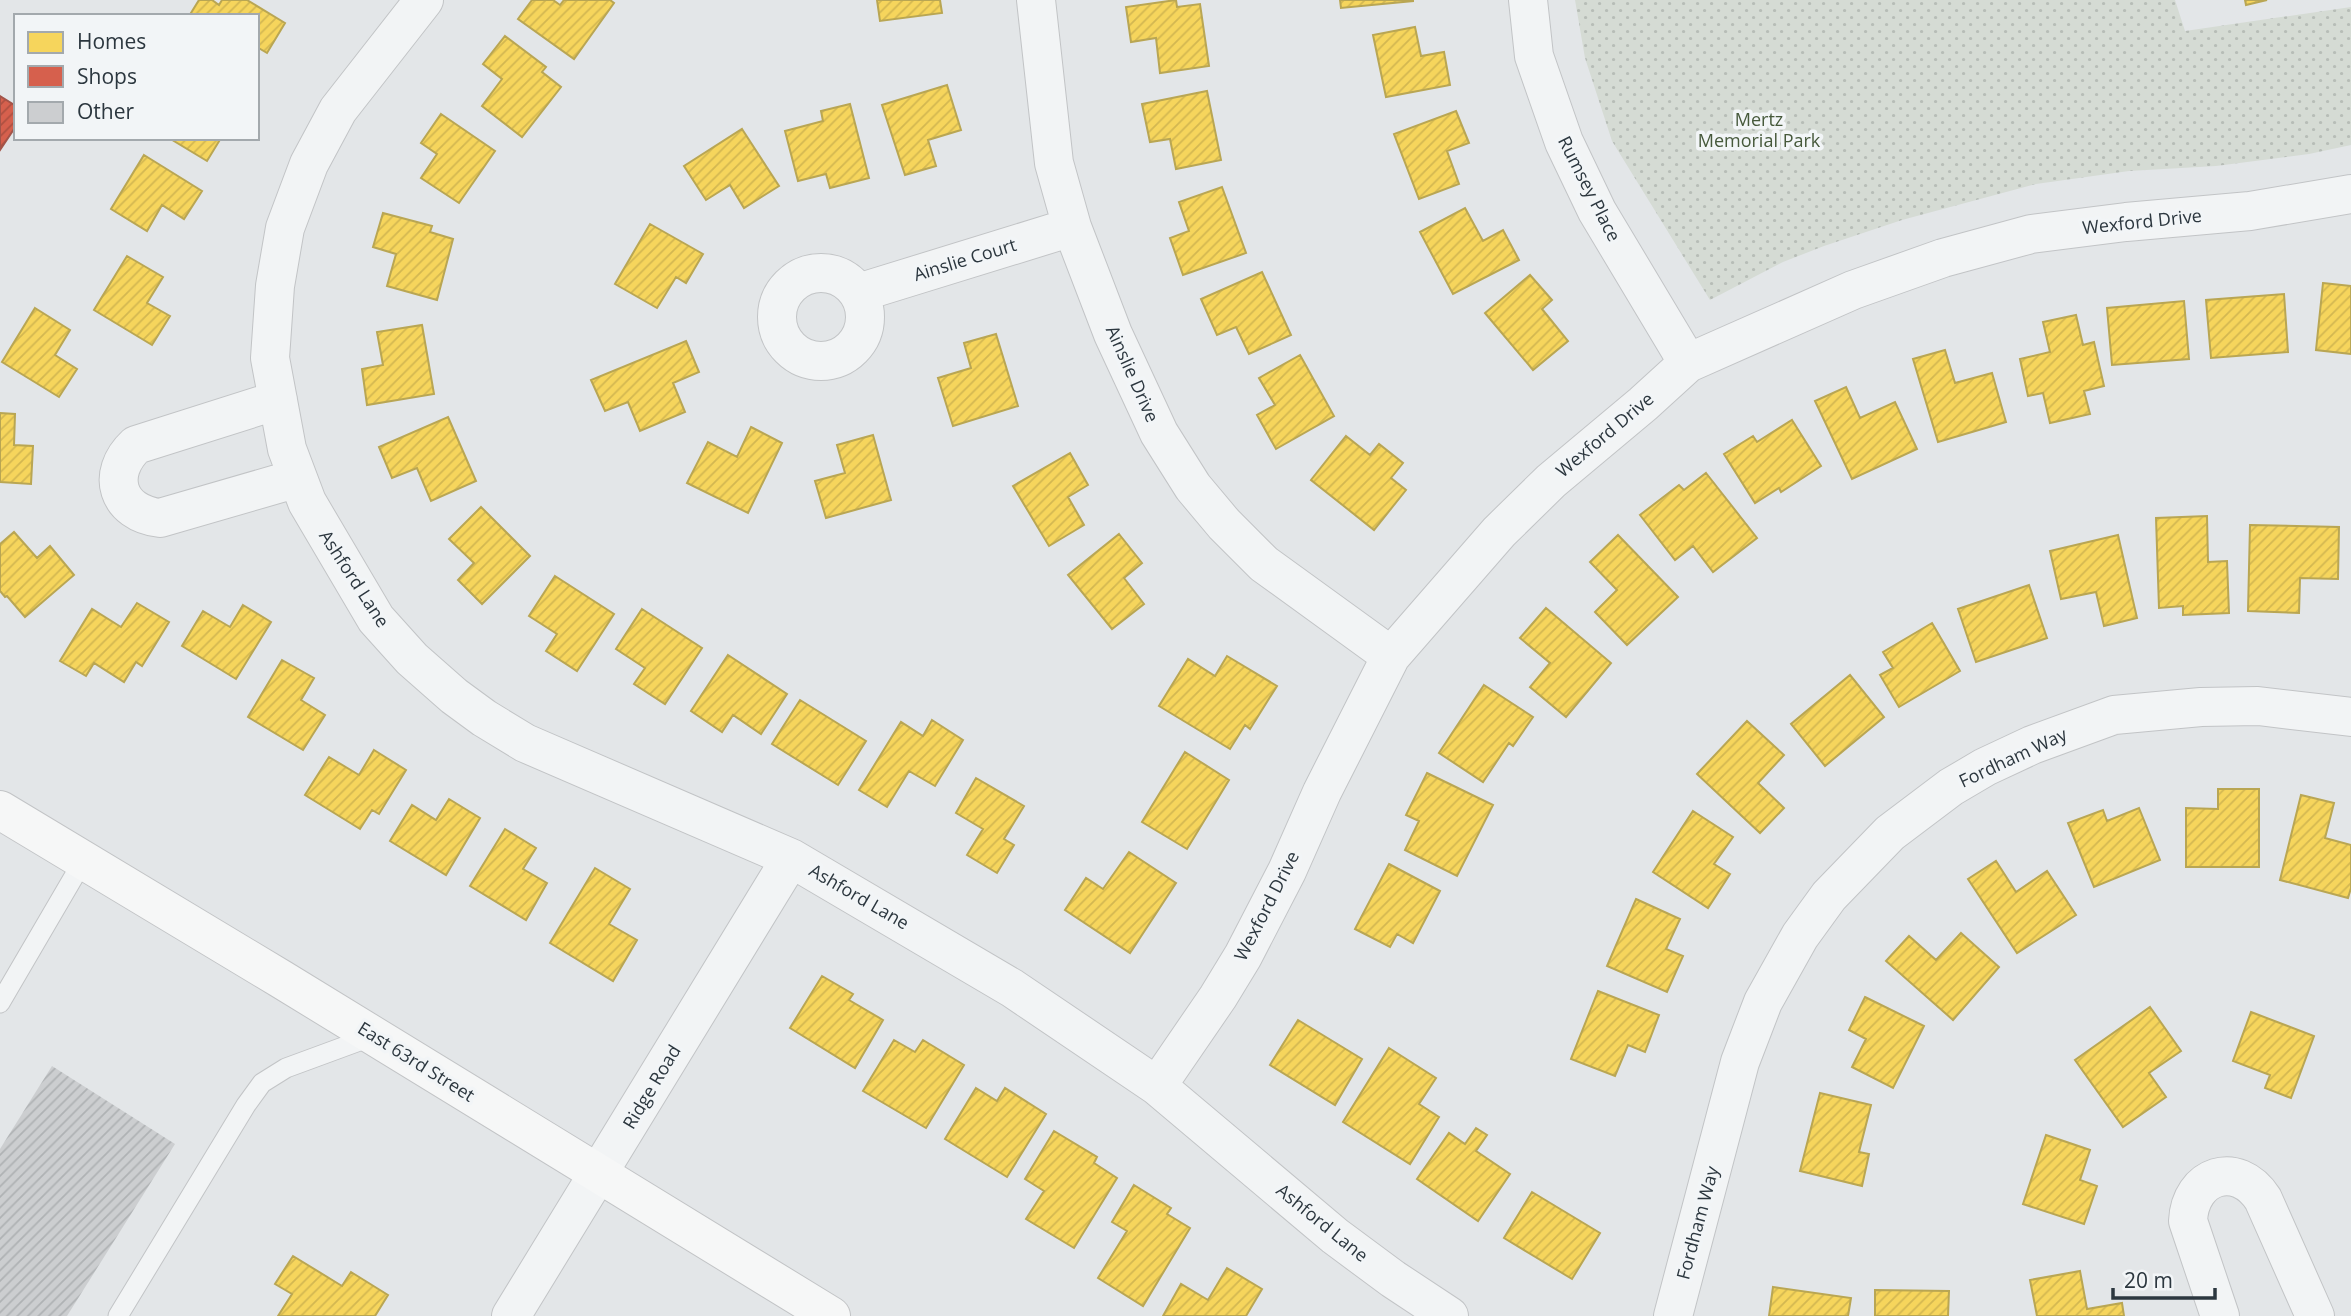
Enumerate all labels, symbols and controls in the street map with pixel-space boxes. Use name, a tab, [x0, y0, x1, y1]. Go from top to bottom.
legend	[14, 14, 259, 140]
text: Homes	[77, 27, 146, 55]
text: Shops	[77, 62, 137, 90]
text: Other	[77, 97, 134, 125]
park label: Mertz Memorial Park	[1698, 107, 1821, 152]
street label: Rumsey Place	[1553, 132, 1627, 245]
street label: Wexford Drive	[2081, 203, 2203, 239]
street label: Ainslie Court	[910, 232, 1019, 286]
street label: Ainslie Drive	[1101, 321, 1165, 426]
street label: Wexford Drive	[1551, 386, 1658, 482]
street label: Ashford Lane	[314, 525, 395, 632]
street label: Fordham Way	[1955, 721, 2071, 793]
street label: Wexford Drive	[1228, 847, 1304, 965]
street label: Ashford Lane	[805, 858, 914, 934]
street label: East 63rd Street	[354, 1016, 480, 1107]
street label: Ridge Road	[617, 1040, 686, 1133]
street label: Fordham Way	[1670, 1162, 1724, 1282]
street label: Ashford Lane	[1272, 1178, 1374, 1267]
scale bar	[2113, 1256, 2214, 1300]
text: 20 m	[2124, 1266, 2173, 1294]

